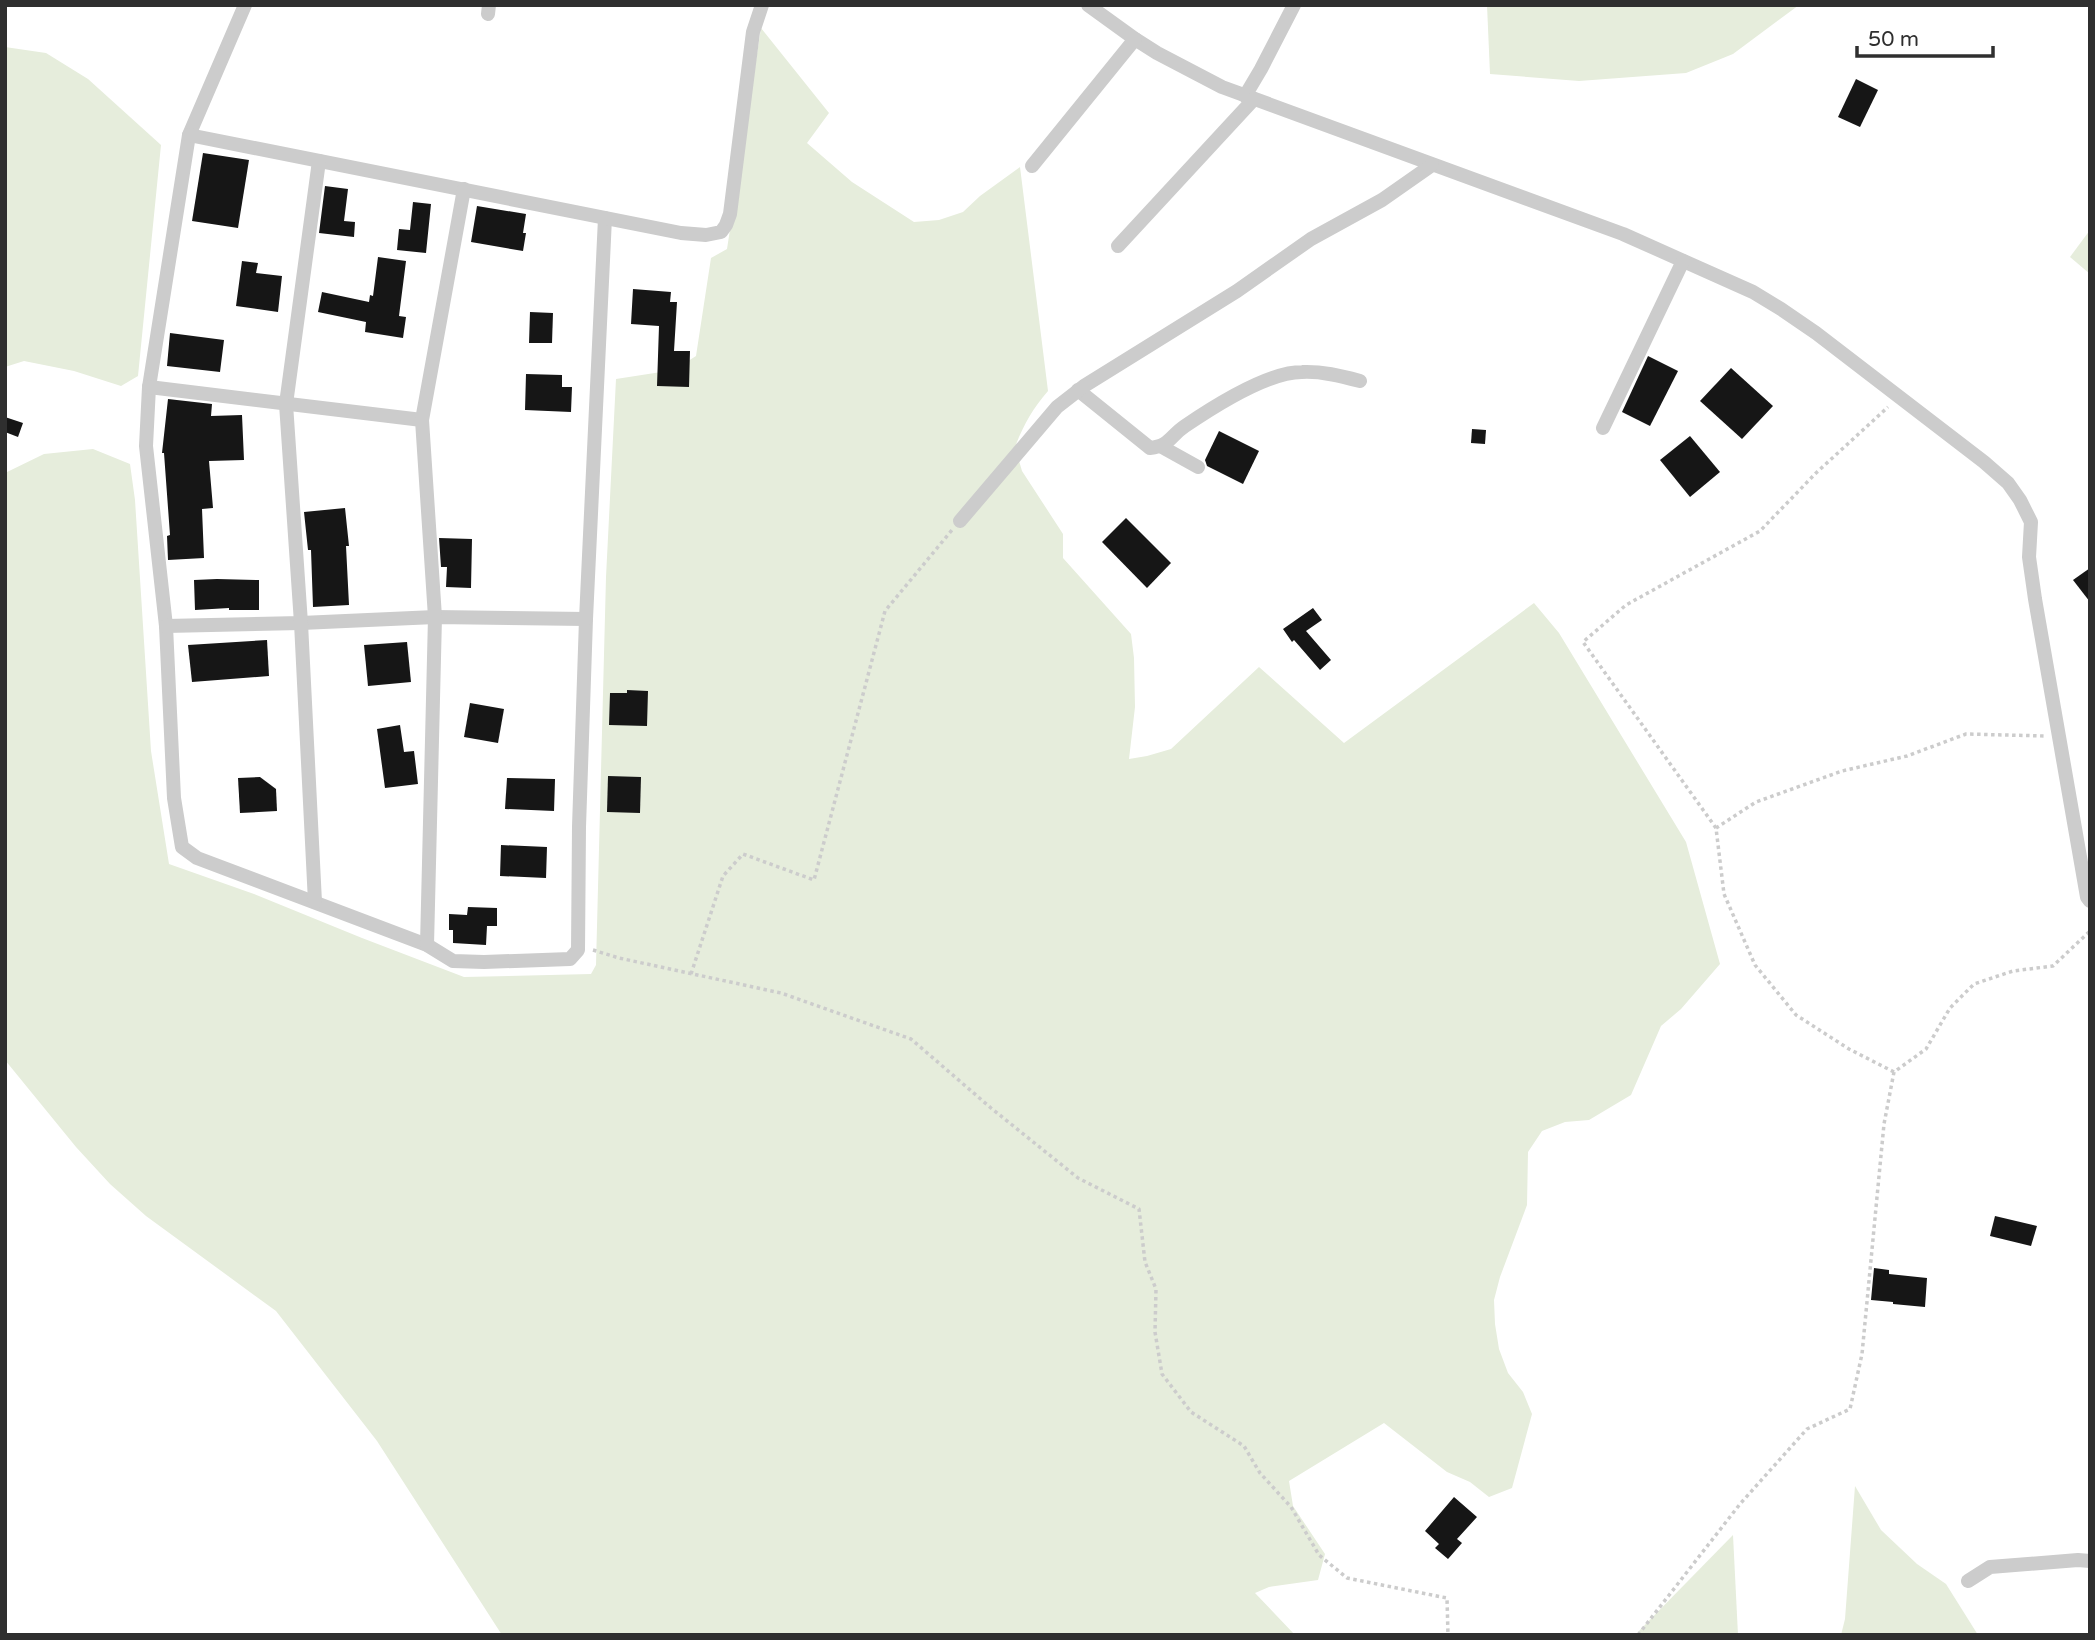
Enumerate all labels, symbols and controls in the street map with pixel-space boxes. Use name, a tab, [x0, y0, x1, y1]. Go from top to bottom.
scale bar	[1857, 14, 1994, 58]
text: 50 m	[1868, 27, 1919, 52]

